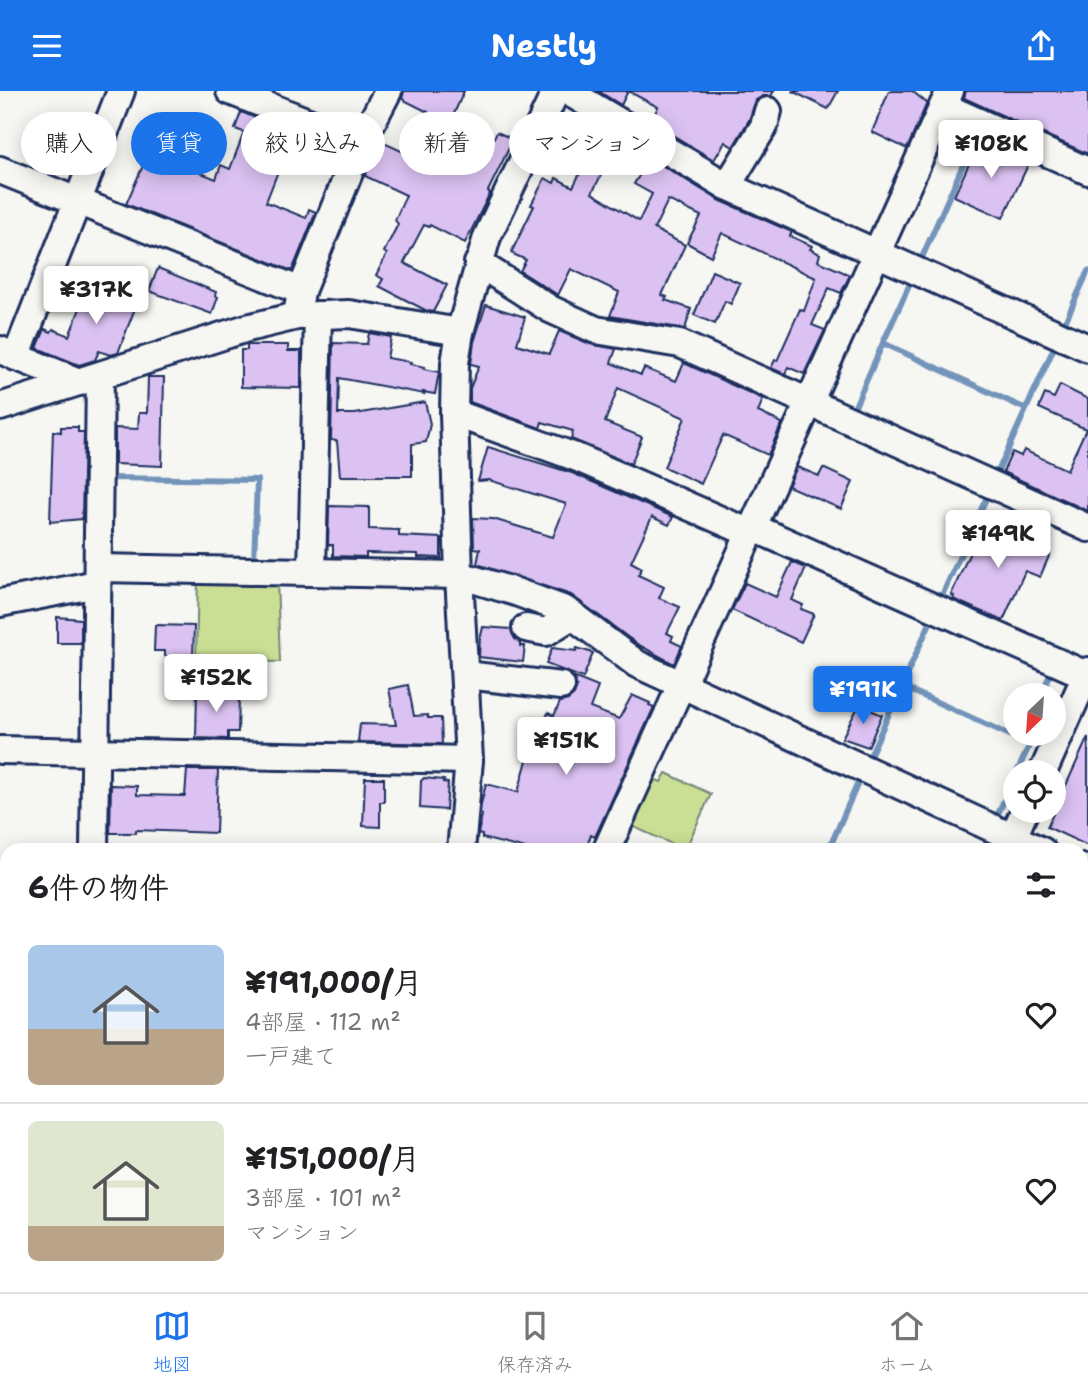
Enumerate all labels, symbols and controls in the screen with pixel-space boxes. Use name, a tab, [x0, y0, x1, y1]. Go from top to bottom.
text: Nestly	[491, 24, 597, 67]
icon: menu	[28, 27, 66, 65]
icon: share	[1022, 27, 1060, 65]
chip: 購入	[21, 112, 117, 175]
chip: 賃貸	[131, 112, 227, 175]
chip: 絞り込み	[241, 112, 385, 175]
chip: 新着	[399, 112, 495, 175]
chip: マンション	[509, 112, 676, 175]
pin: ¥108K	[942, 120, 1040, 180]
text: ¥108K	[954, 128, 1028, 158]
pin: ¥317K	[47, 267, 145, 326]
text: ¥317K	[59, 274, 133, 304]
pin: ¥149K	[949, 511, 1047, 570]
text: ¥149K	[962, 518, 1034, 548]
pin: ¥152K	[167, 655, 265, 714]
text: ¥152K	[180, 662, 252, 692]
pin: ¥191K	[814, 667, 912, 726]
text: ¥191K	[829, 674, 897, 704]
north arrow	[1003, 683, 1066, 745]
map controls	[1003, 683, 1066, 823]
pin: ¥151K	[517, 717, 615, 777]
text: ¥151K	[533, 725, 599, 755]
button: locate	[1003, 760, 1066, 823]
icon: filters	[1022, 866, 1060, 904]
text: 6件の物件	[28, 867, 169, 908]
text: ¥191,000/月	[245, 962, 423, 1003]
icon: home	[84, 973, 168, 1057]
icon: heart	[1022, 996, 1060, 1034]
text: 4部屋 · 112 m²	[245, 1007, 401, 1037]
text: 一戸建て	[245, 1041, 337, 1071]
text: ¥151,000/月	[245, 1138, 420, 1179]
icon: home	[84, 1149, 168, 1233]
icon: heart	[1022, 1172, 1060, 1210]
text: 3部屋 · 101 m²	[245, 1183, 402, 1213]
text: マンション	[245, 1217, 359, 1247]
tab: 地図	[153, 1307, 191, 1377]
tab: 保存済み	[497, 1307, 573, 1377]
tab: ホーム	[879, 1307, 935, 1377]

